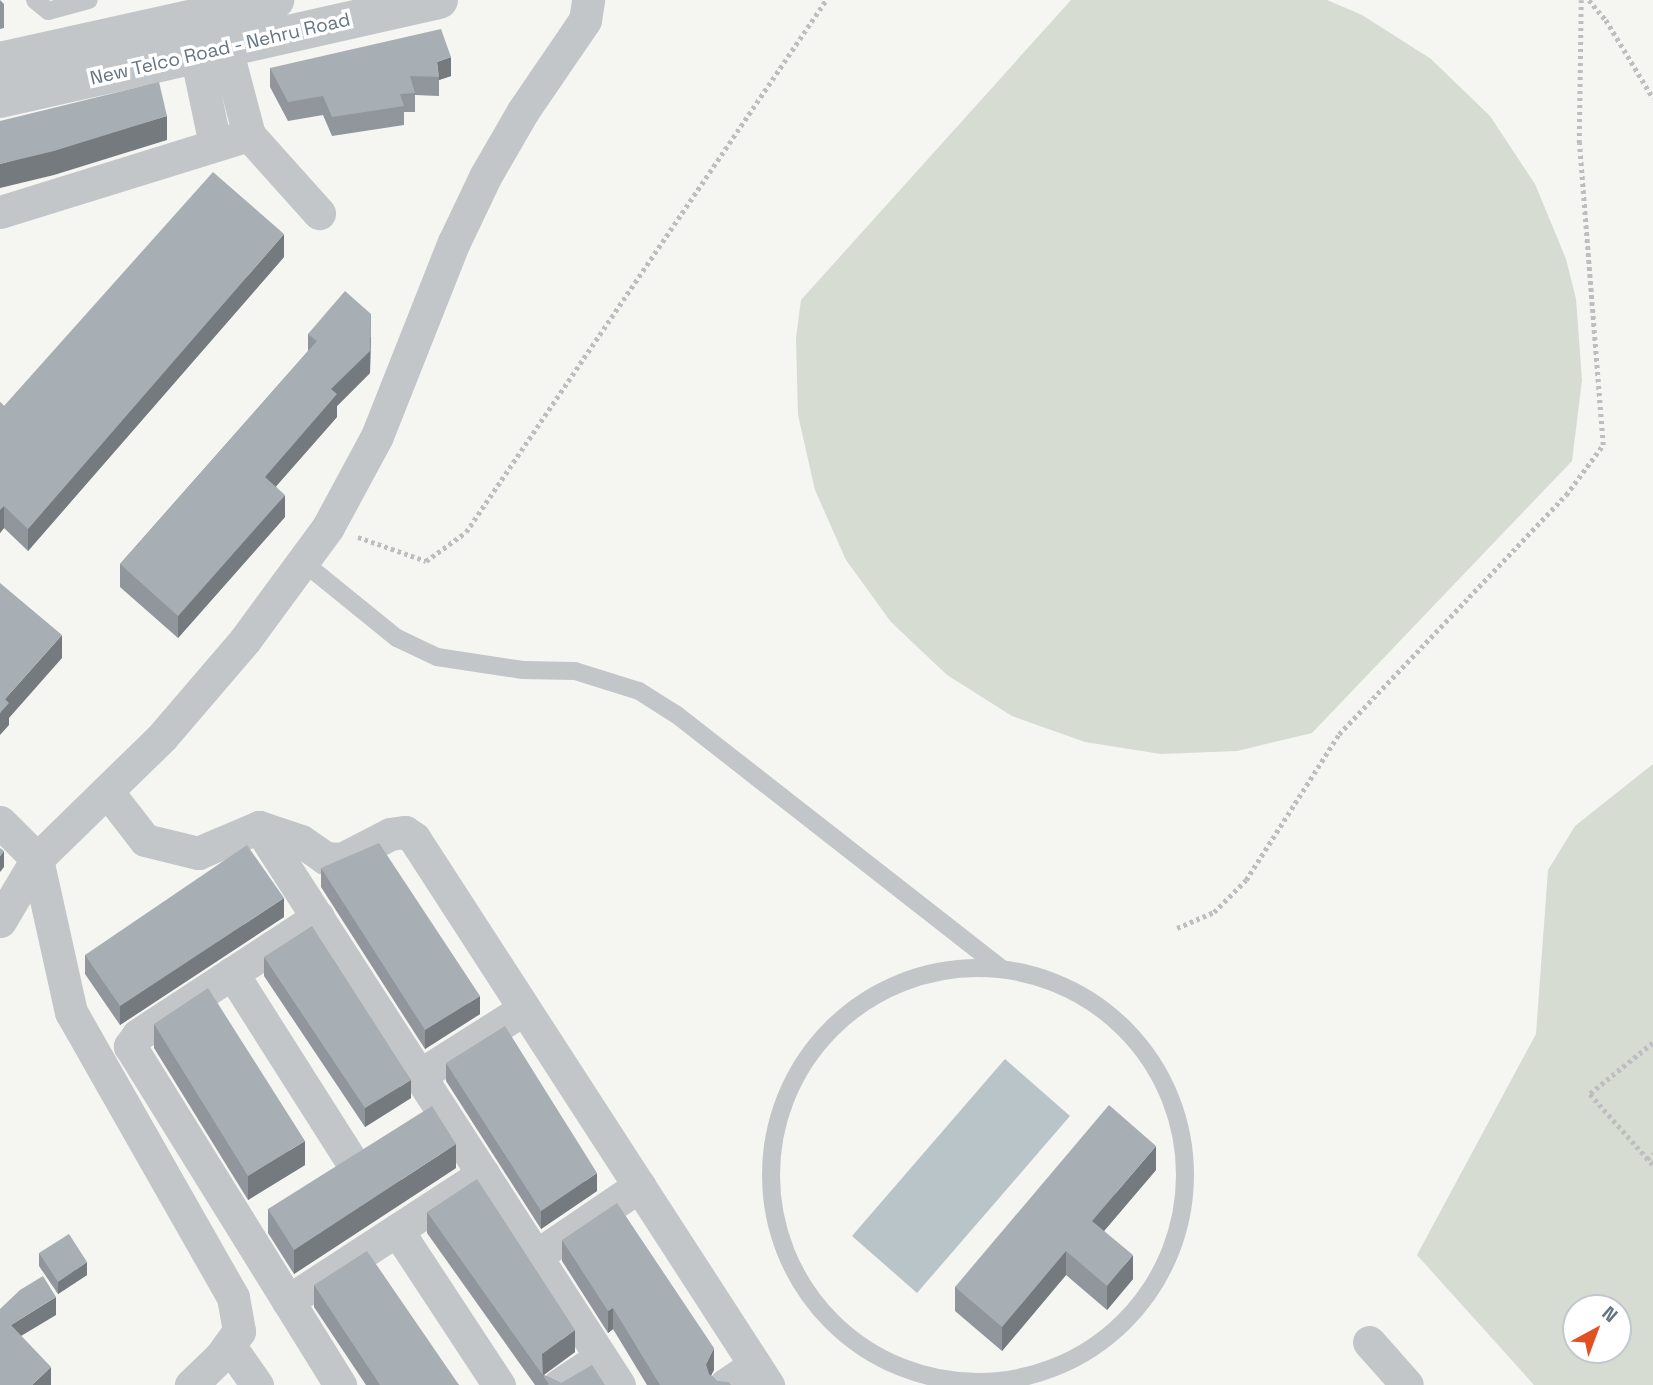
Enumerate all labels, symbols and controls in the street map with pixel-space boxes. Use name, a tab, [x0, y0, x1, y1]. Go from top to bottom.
street label: New Telco Road - Nehru Road	[87, 8, 353, 90]
north arrow	[1562, 1294, 1632, 1364]
text: N	[1597, 1301, 1623, 1328]

